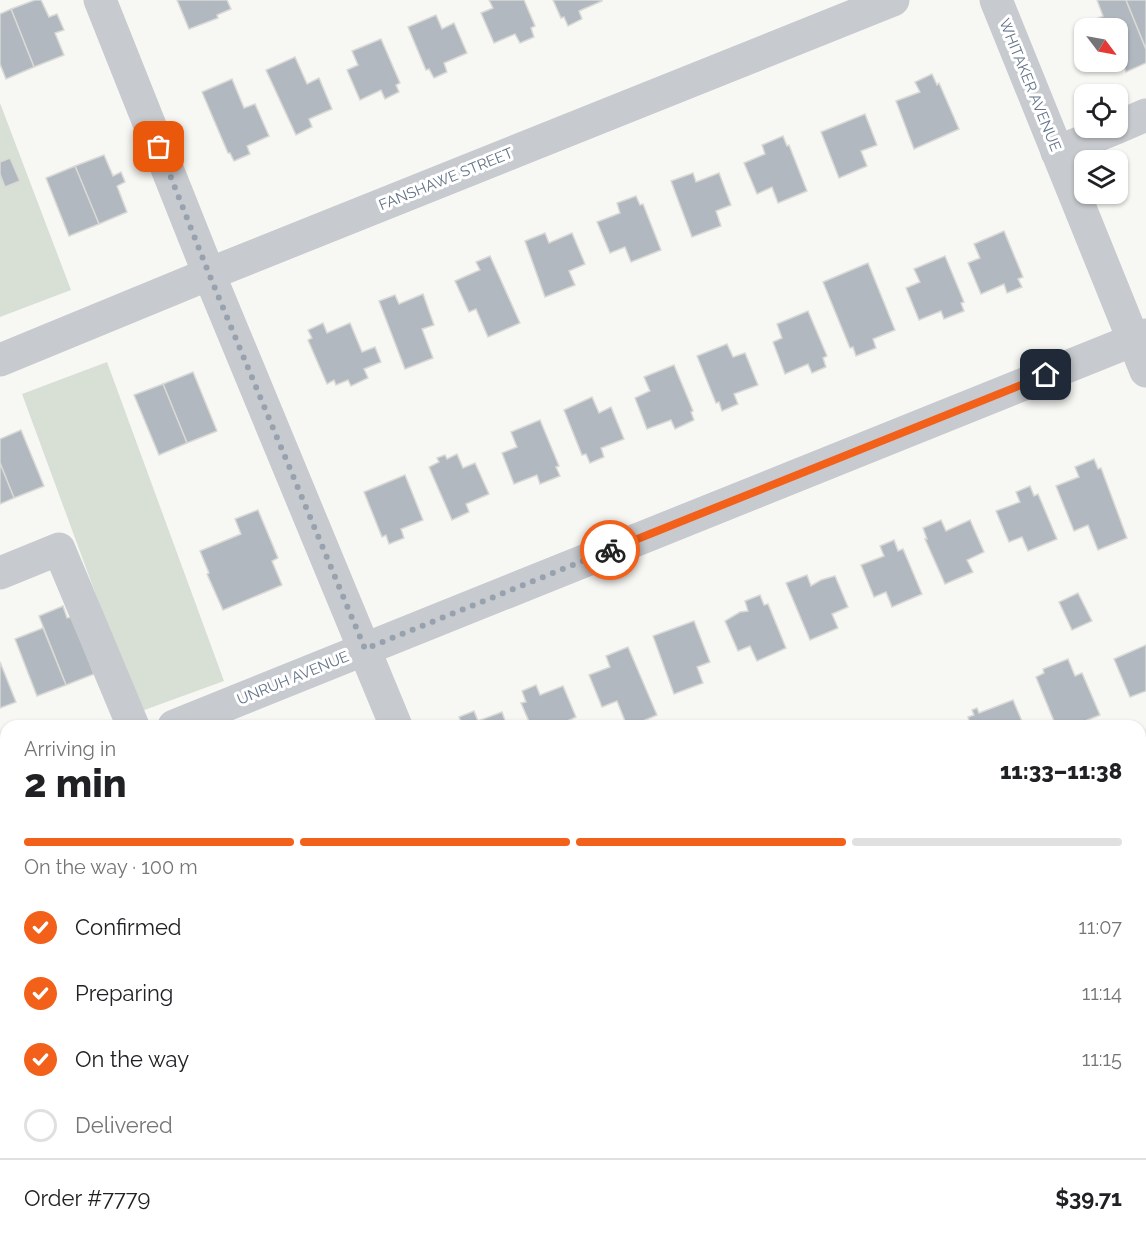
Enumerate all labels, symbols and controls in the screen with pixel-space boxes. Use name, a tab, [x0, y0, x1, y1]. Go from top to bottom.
street label: WHITAKER AVENUE	[995, 16, 1065, 154]
north arrow	[1074, 18, 1128, 72]
map controls	[1074, 18, 1128, 204]
button: locate	[1074, 84, 1128, 138]
pin	[133, 121, 184, 172]
icon: bag	[142, 130, 175, 163]
street label: FANSHAWE STREET	[376, 144, 516, 214]
button: layers	[1074, 150, 1128, 204]
pin	[1020, 349, 1071, 400]
icon: home	[1029, 358, 1062, 391]
courier	[580, 520, 640, 580]
icon: bike	[594, 534, 627, 567]
street label: UNRUH AVENUE	[234, 647, 352, 709]
text: Arriving in	[24, 737, 116, 761]
text: 11:33–11:38	[1000, 758, 1122, 784]
text: 2 min	[24, 760, 127, 806]
text: On the way · 100 m	[24, 855, 198, 879]
icon: check	[24, 911, 57, 944]
text: Confirmed	[75, 914, 182, 940]
text: 11:07	[1078, 915, 1122, 939]
icon: check	[24, 977, 57, 1010]
text: Preparing	[75, 980, 173, 1006]
text: 11:14	[1082, 981, 1122, 1005]
icon: check	[24, 1043, 57, 1076]
text: On the way	[75, 1046, 189, 1072]
text: 11:15	[1082, 1047, 1122, 1071]
text: Delivered	[75, 1112, 173, 1138]
text: Order #7779	[24, 1185, 150, 1211]
text: $39.71	[1055, 1185, 1122, 1211]

